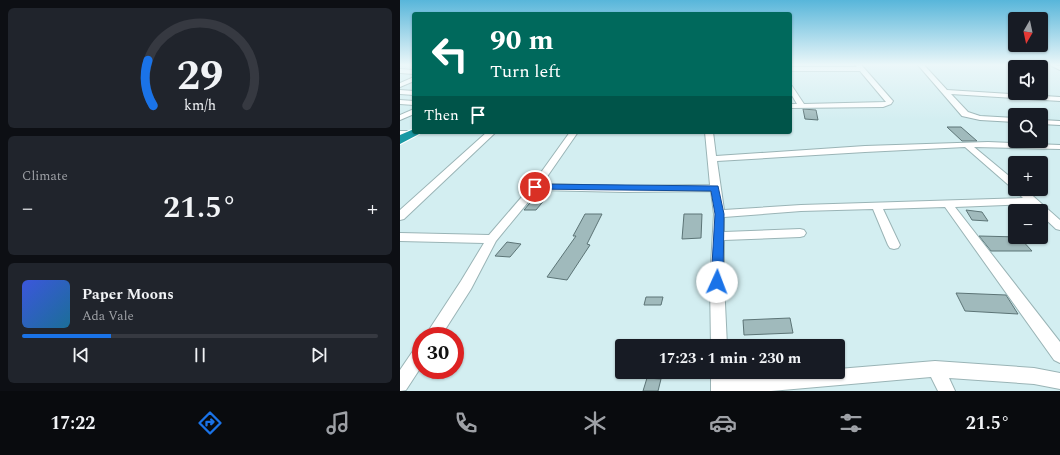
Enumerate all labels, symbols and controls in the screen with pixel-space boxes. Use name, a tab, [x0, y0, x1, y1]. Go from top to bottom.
north arrow	[1008, 12, 1048, 52]
map controls	[1008, 12, 1048, 244]
text: 90 m	[490, 19, 554, 62]
icon: left	[424, 28, 476, 80]
text: 29	[177, 45, 223, 108]
text: Turn left	[490, 58, 561, 85]
button: sound	[1008, 60, 1048, 100]
text: km/h	[184, 94, 216, 116]
text: Then	[424, 104, 459, 127]
icon: arrive	[467, 104, 489, 126]
button: search	[1008, 108, 1048, 148]
button: +	[1008, 156, 1048, 196]
text: Climate	[22, 166, 68, 186]
pin	[518, 170, 552, 204]
icon: arrive	[524, 176, 546, 198]
text: 21.5°	[163, 185, 237, 231]
text: −	[22, 192, 33, 225]
text: +	[367, 192, 378, 225]
button: −	[1008, 204, 1048, 244]
position arrow	[696, 261, 738, 303]
text: Paper Moons	[82, 283, 174, 306]
text: Ada Vale	[82, 306, 134, 326]
speed limit sign: 30	[412, 327, 464, 379]
icon: previous	[70, 344, 92, 366]
icon: pause	[189, 344, 211, 366]
icon: next	[308, 344, 330, 366]
text: 17:23 · 1 min · 230 m	[659, 347, 801, 370]
icon: directions	[196, 409, 224, 437]
icon: music	[324, 409, 352, 437]
icon: phone	[452, 409, 480, 437]
icon: climate	[581, 409, 609, 437]
icon: car	[709, 409, 737, 437]
icon: filters	[837, 409, 865, 437]
text: 17:22	[50, 410, 95, 437]
text: 21.5°	[966, 410, 1010, 437]

